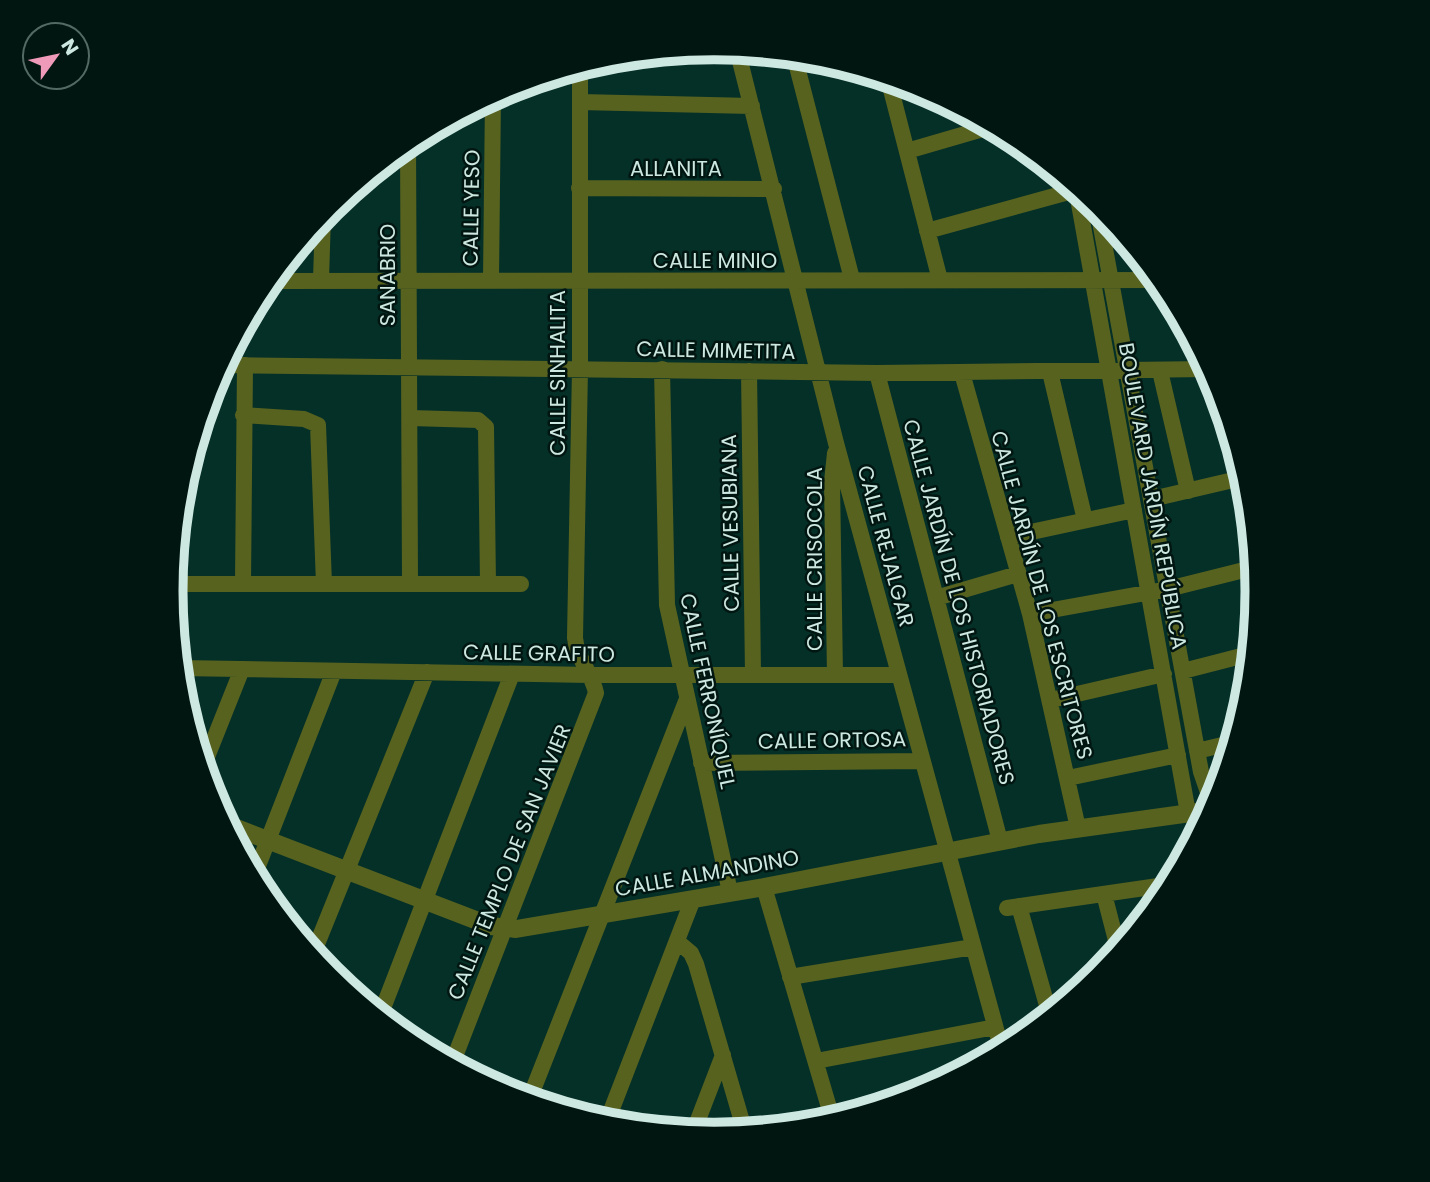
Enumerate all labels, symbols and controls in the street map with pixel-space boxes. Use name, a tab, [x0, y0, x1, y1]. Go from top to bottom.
north arrow	[21, 21, 91, 91]
text: N	[55, 34, 85, 60]
street label: CALLE YESO	[455, 149, 487, 267]
street label: ALLANITA	[630, 154, 722, 183]
street label: SANABRIO	[373, 224, 402, 326]
street label: CALLE MINIO	[653, 246, 777, 275]
street label: CALLE SINHALITA	[543, 290, 572, 456]
street label: CALLE MIMETITA	[636, 334, 796, 366]
street label: BOULEVARD JARDÍN REPÚBLICA	[1112, 340, 1194, 652]
street label: CALLE JARDÍN DE LOS HISTORIADORES	[896, 416, 1022, 788]
street label: CALLE JARDÍN DE LOS ESCRITORES	[984, 428, 1100, 762]
street label: CALLE VESUBIANA	[714, 434, 746, 612]
street label: CALLE REJALGAR	[851, 462, 921, 630]
street label: CALLE CRISOCOLA	[800, 467, 829, 651]
street label: CALLE FERRONÍQUEL	[673, 591, 743, 791]
street label: CALLE GRAFITO	[463, 637, 615, 669]
street label: CALLE TEMPLO DE SAN JAVIER	[440, 720, 578, 1004]
street label: CALLE ORTOSA	[758, 724, 906, 756]
street label: CALLE ALMANDINO	[613, 843, 801, 903]

